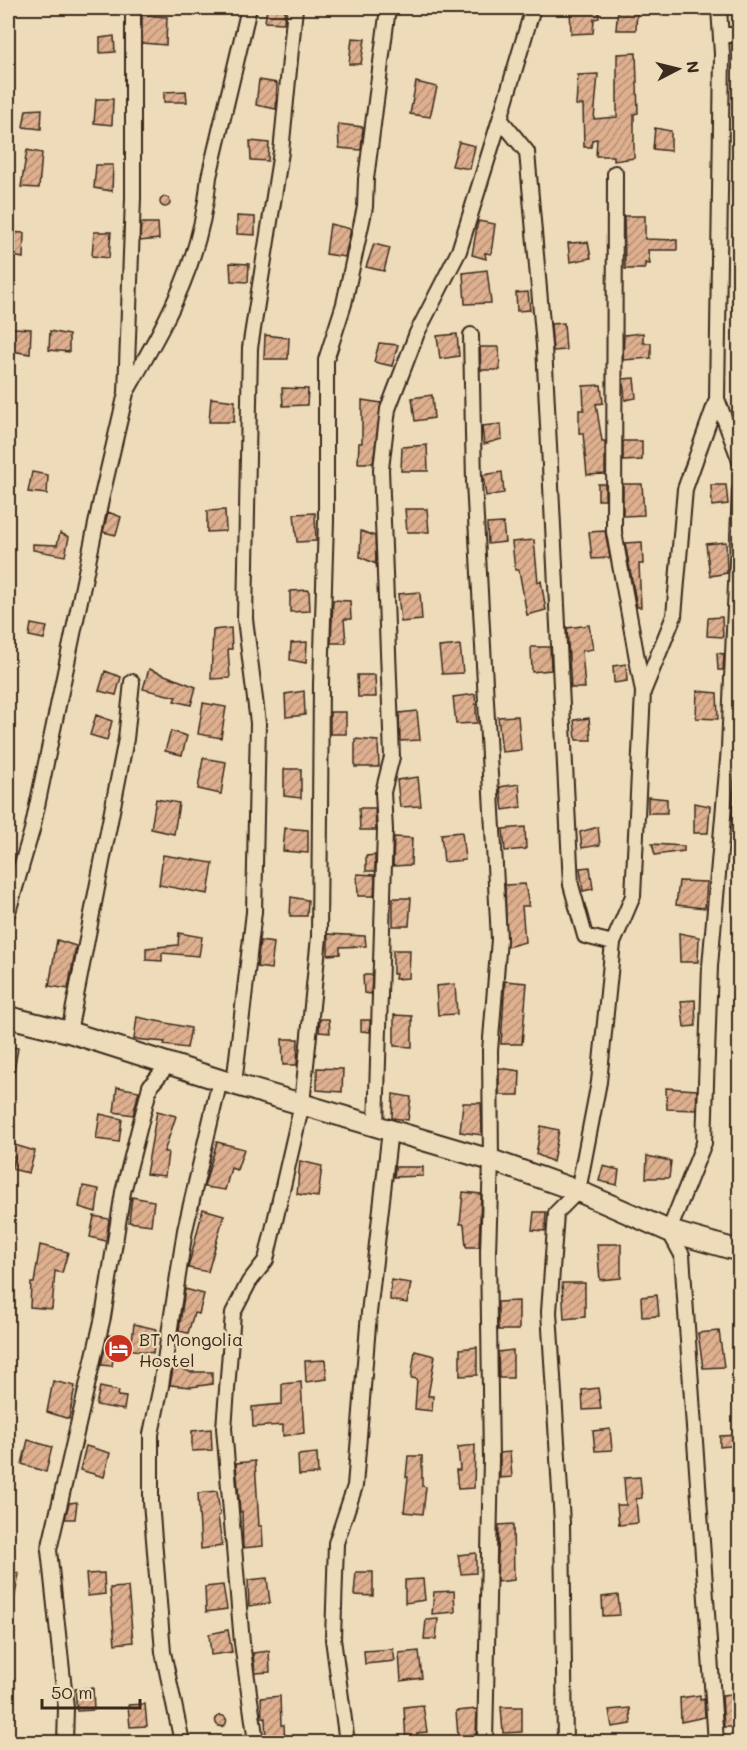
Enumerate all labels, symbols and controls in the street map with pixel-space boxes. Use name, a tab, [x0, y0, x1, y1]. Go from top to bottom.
north arrow	[648, 39, 708, 99]
text: N	[682, 60, 705, 74]
place label: BT Mongolia Hostel	[139, 1327, 243, 1372]
hotel icon: BT Mongolia Hostel	[102, 1333, 134, 1365]
scale bar	[42, 1672, 140, 1710]
text: 50 m	[51, 1680, 93, 1704]

